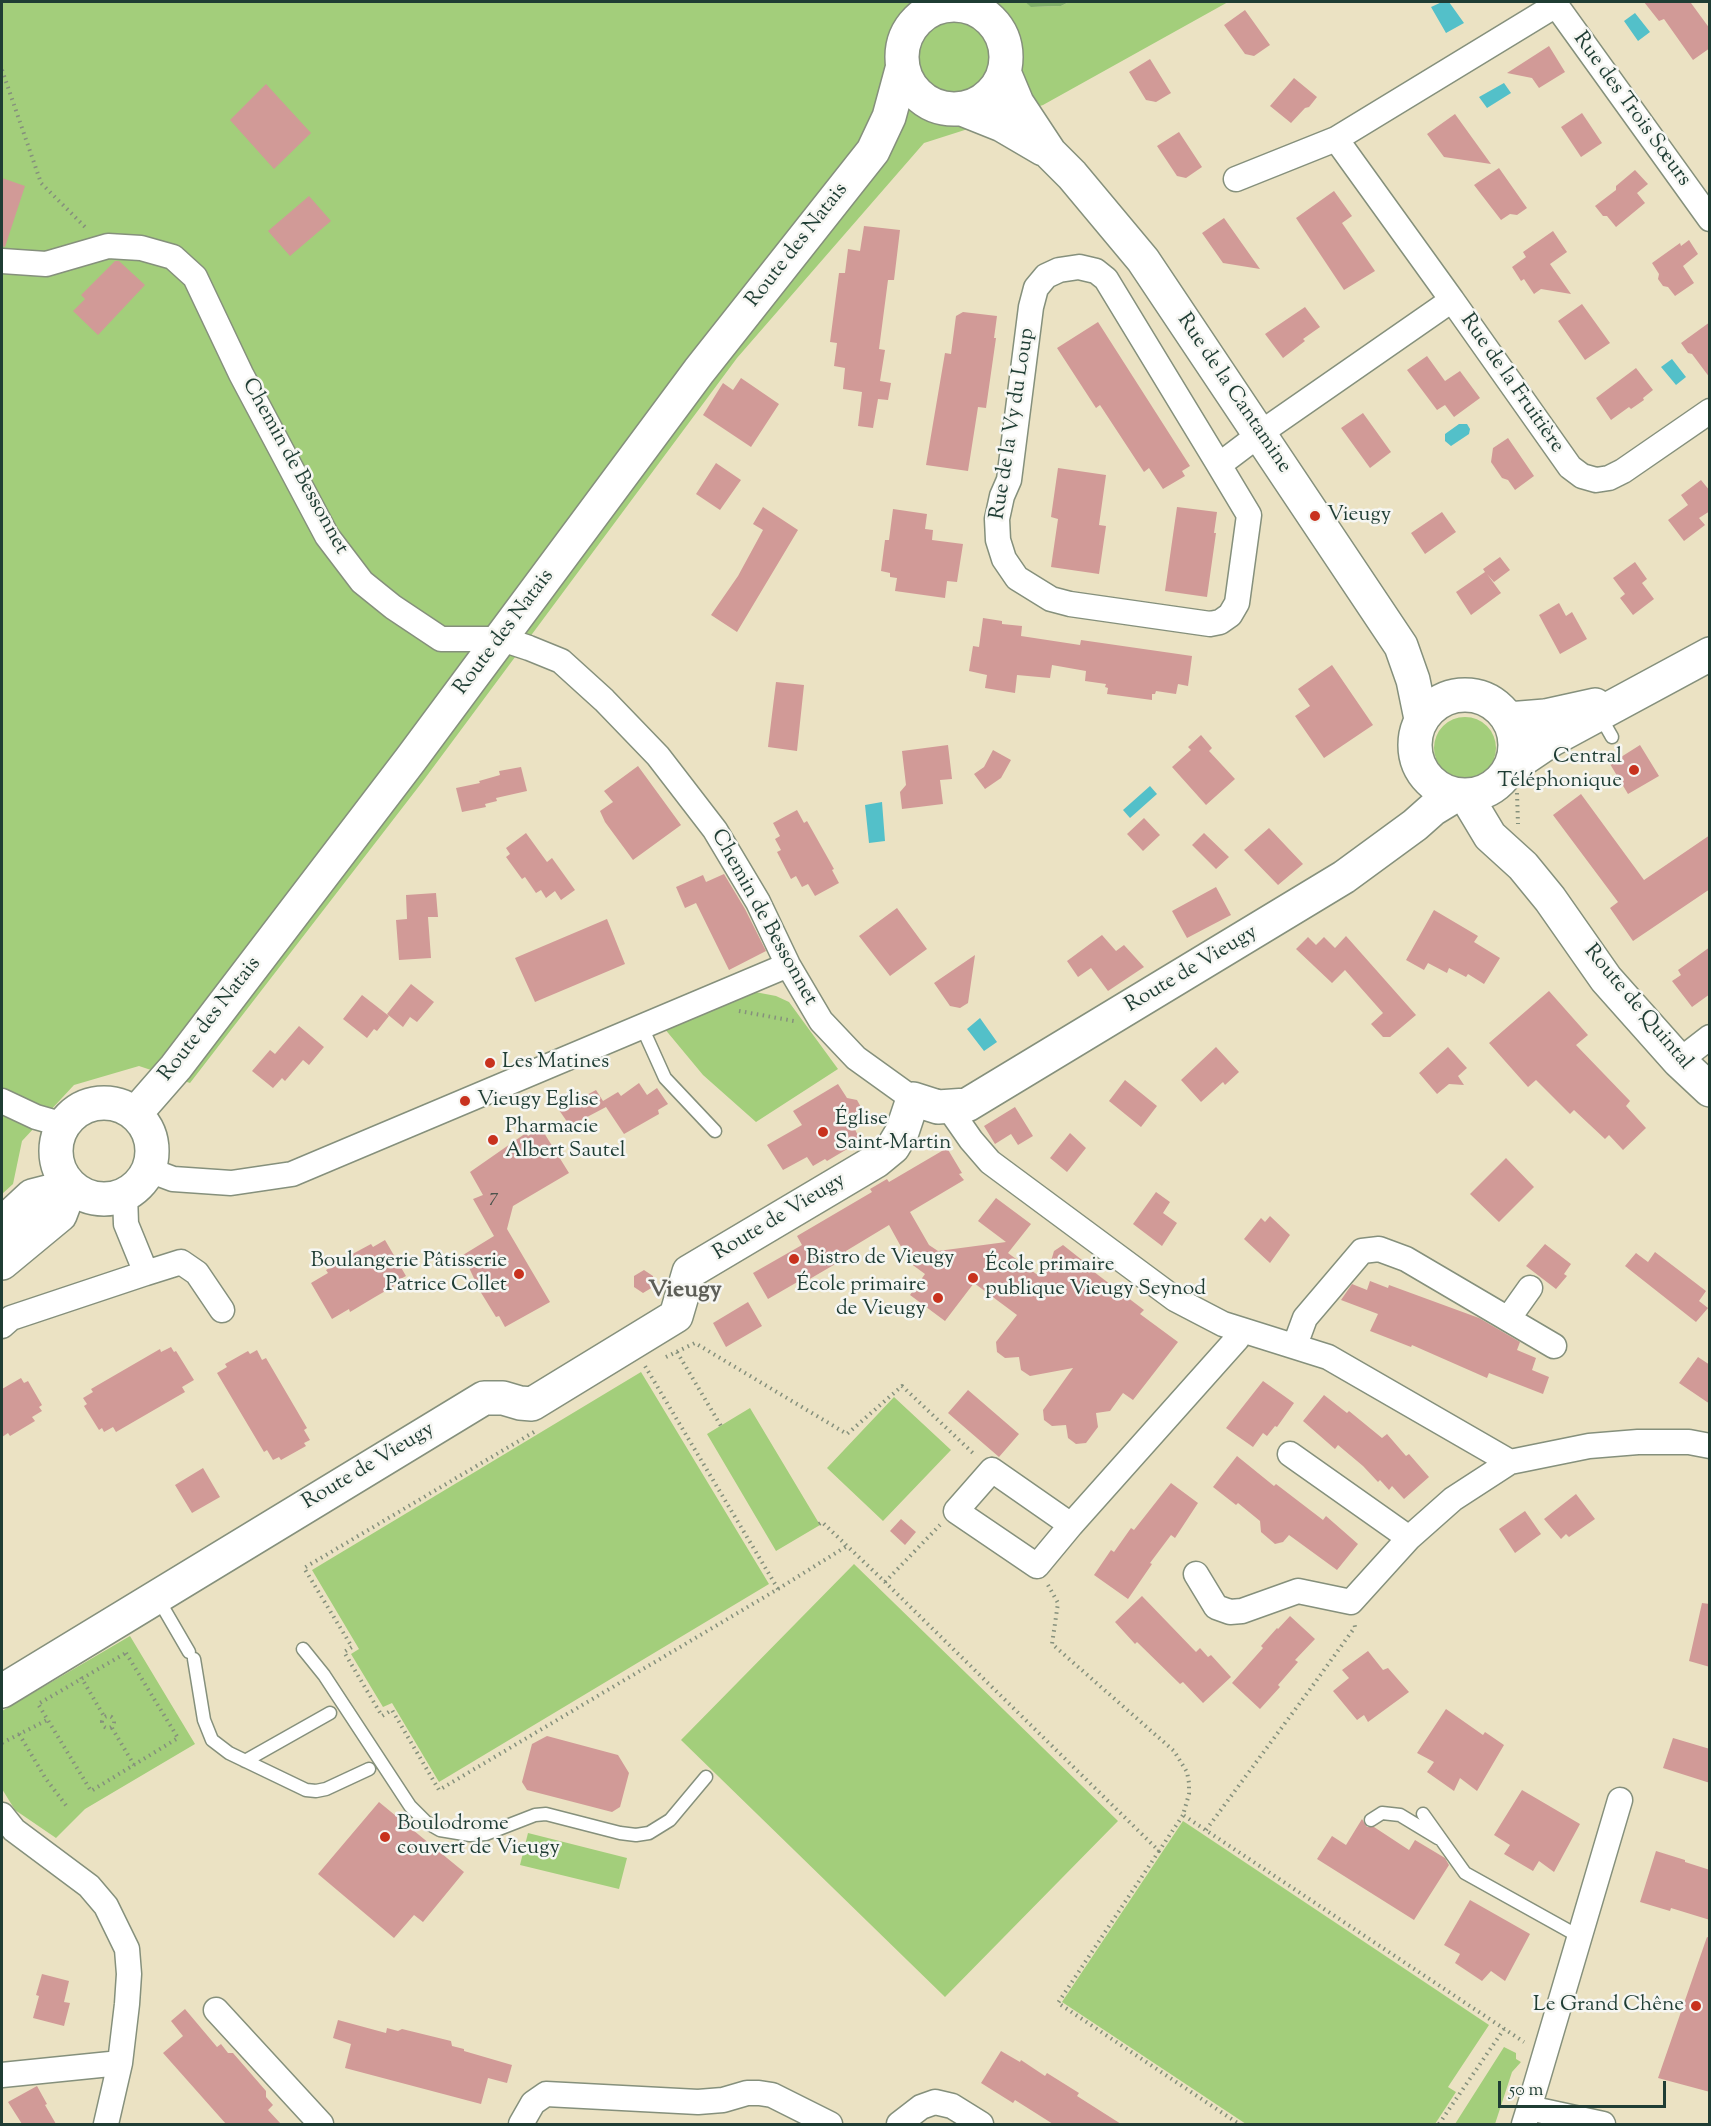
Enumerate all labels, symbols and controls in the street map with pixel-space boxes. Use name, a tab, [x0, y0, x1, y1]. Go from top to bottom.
street label: Rue des Trois Sœurs	[1567, 28, 1695, 192]
street label: Route des Natais	[742, 179, 854, 313]
street label: Rue de la Cantamine	[1170, 309, 1296, 479]
street label: Rue de la Fruitière	[1454, 309, 1568, 459]
street label: Rue de la Vy du Loup	[986, 326, 1042, 522]
street label: Chemin de Bessonnet	[235, 375, 353, 559]
place label: Vieugy	[1327, 503, 1391, 529]
marker: Vieugy	[1308, 509, 1322, 523]
street label: Route des Natais	[450, 565, 560, 701]
place label: Central Téléphonique	[1497, 745, 1622, 795]
marker: Central Téléphonique	[1627, 763, 1641, 777]
street label: Chemin de Bessonnet	[704, 826, 822, 1010]
street label: Route de Vieugy	[1121, 921, 1263, 1019]
street label: Route de Quintal	[1577, 940, 1697, 1076]
street label: Route des Natais	[155, 953, 267, 1087]
place label: Les Matines	[502, 1050, 609, 1076]
marker: Les Matines	[483, 1056, 497, 1070]
place label: Vieugy Eglise	[477, 1088, 598, 1114]
marker: Vieugy Eglise	[458, 1094, 472, 1108]
place label: Église Saint-Martin	[835, 1107, 951, 1157]
place label: Pharmacie Albert Sautel	[505, 1115, 626, 1165]
marker: Église Saint-Martin	[816, 1125, 830, 1139]
marker: Pharmacie Albert Sautel	[486, 1133, 500, 1147]
street label: Route de Vieugy	[709, 1169, 851, 1267]
house number: 7	[489, 1187, 499, 1209]
place label: Bistro de Vieugy	[806, 1246, 955, 1272]
place label: Boulangerie Pâtisserie Patrice Collet	[311, 1249, 507, 1299]
marker: Bistro de Vieugy	[787, 1252, 801, 1266]
place label: École primaire publique Vieugy Seynod	[985, 1253, 1206, 1303]
marker: Boulangerie Pâtisserie Patrice Collet	[512, 1267, 526, 1281]
marker: École primaire publique Vieugy Seynod	[966, 1271, 980, 1285]
place label: École primaire de Vieugy	[796, 1273, 926, 1323]
district label: Vieugy	[648, 1278, 722, 1306]
marker: École primaire de Vieugy	[931, 1291, 945, 1305]
street label: Route de Vieugy	[298, 1418, 440, 1516]
place label: Boulodrome couvert de Vieugy	[397, 1812, 560, 1862]
marker: Boulodrome couvert de Vieugy	[378, 1830, 392, 1844]
place label: Le Grand Chêne	[1533, 1993, 1684, 2019]
marker: Le Grand Chêne	[1689, 1999, 1703, 2013]
scale bar	[1501, 2069, 1669, 2107]
text: 50 m	[1509, 2078, 1543, 2104]

